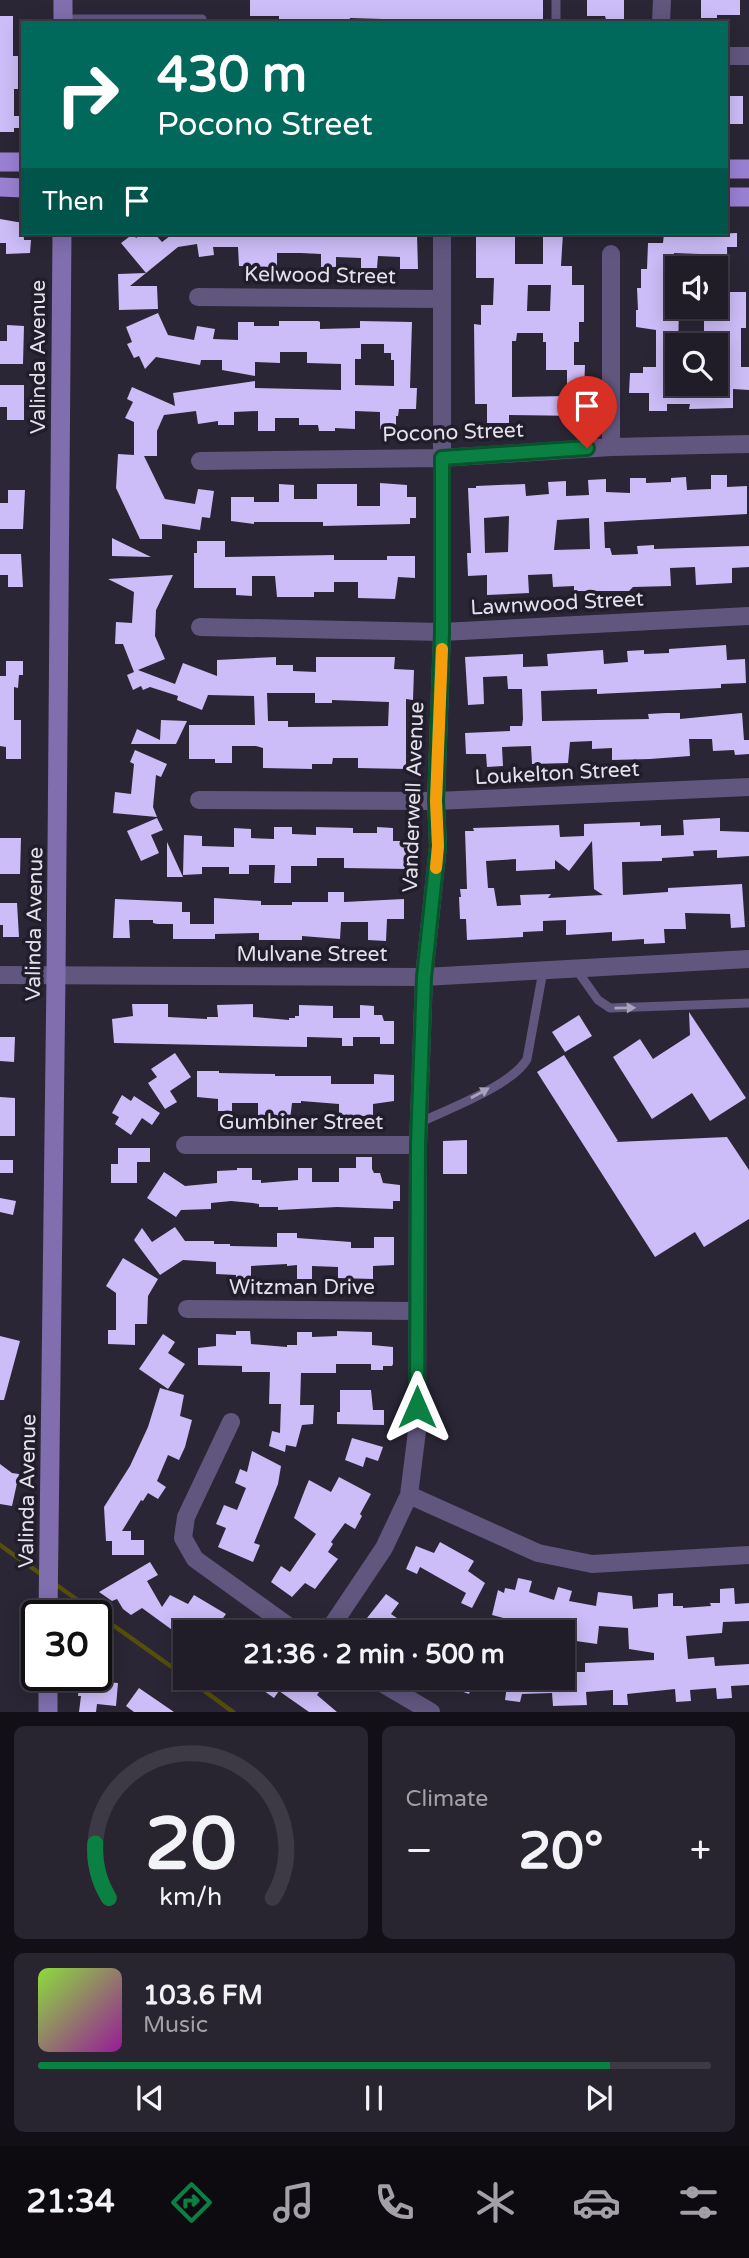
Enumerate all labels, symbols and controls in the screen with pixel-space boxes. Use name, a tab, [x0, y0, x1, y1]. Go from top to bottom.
text: 430 m	[157, 46, 307, 105]
icon: right	[42, 49, 133, 140]
text: Pocono Street	[157, 106, 373, 144]
icon: arrive	[118, 182, 156, 220]
text: Then	[42, 186, 104, 217]
map controls	[665, 256, 728, 396]
button: sound	[665, 256, 728, 319]
street label: Kelwood Street	[244, 262, 396, 289]
street label: Valinda Avenue	[26, 280, 51, 434]
button: search	[665, 333, 728, 396]
pin	[557, 376, 617, 448]
icon: arrive	[568, 387, 606, 425]
street label: Pocono Street	[382, 418, 524, 447]
street label: Lawnwood Street	[470, 586, 644, 621]
street label: Vanderwell Avenue	[398, 701, 429, 893]
street label: Loukelton Street	[474, 757, 640, 790]
street label: Valinda Avenue	[21, 847, 48, 1001]
street label: Mulvane Street	[237, 942, 388, 967]
one-way arrow	[615, 1002, 637, 1013]
one-way arrow	[470, 1088, 490, 1099]
street label: Gumbiner Street	[219, 1110, 383, 1135]
street label: Witzman Drive	[229, 1275, 375, 1300]
position arrow	[380, 1370, 454, 1444]
street label: Valinda Avenue	[14, 1414, 41, 1568]
speed limit sign: 30	[21, 1600, 112, 1691]
text: 21:36 · 2 min · 500 m	[243, 1639, 505, 1670]
text: Climate	[406, 1785, 488, 1813]
text: 20	[145, 1802, 236, 1890]
text: 20°	[519, 1820, 604, 1883]
text: −	[406, 1828, 433, 1874]
text: +	[690, 1828, 711, 1874]
text: km/h	[159, 1882, 222, 1912]
text: 103.6 FM	[143, 1980, 263, 2011]
text: Music	[143, 2011, 208, 2039]
icon: previous	[131, 2079, 169, 2117]
icon: pause	[355, 2079, 393, 2117]
icon: next	[580, 2079, 618, 2117]
icon: directions	[167, 2178, 216, 2227]
icon: music	[269, 2178, 318, 2227]
icon: phone	[370, 2178, 419, 2227]
icon: climate	[471, 2178, 520, 2227]
icon: car	[572, 2178, 621, 2227]
icon: filters	[674, 2178, 723, 2227]
text: 21:34	[26, 2183, 115, 2221]

